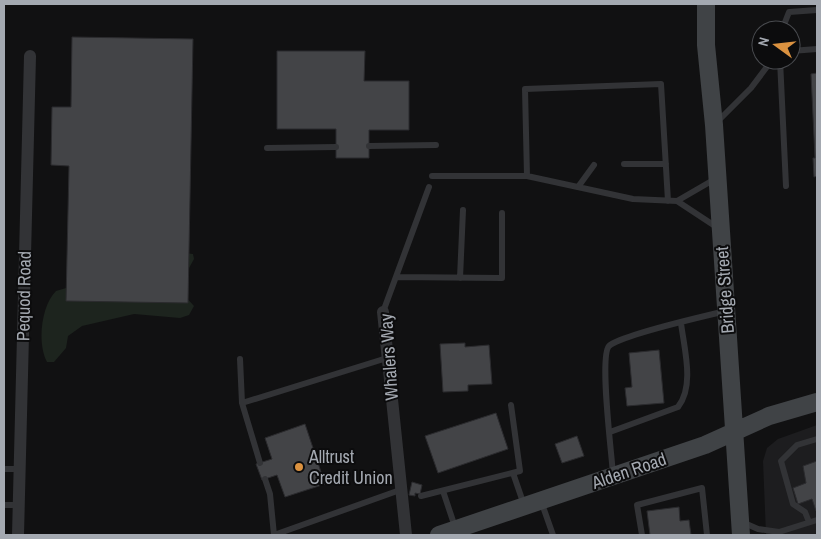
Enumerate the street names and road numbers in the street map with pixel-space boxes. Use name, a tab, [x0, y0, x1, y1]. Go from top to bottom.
street label: Bridge Street	[709, 246, 740, 334]
street label: Pequod Road	[10, 251, 37, 341]
street label: Whalers Way	[373, 312, 404, 401]
street label: Alden Road	[587, 446, 669, 495]

